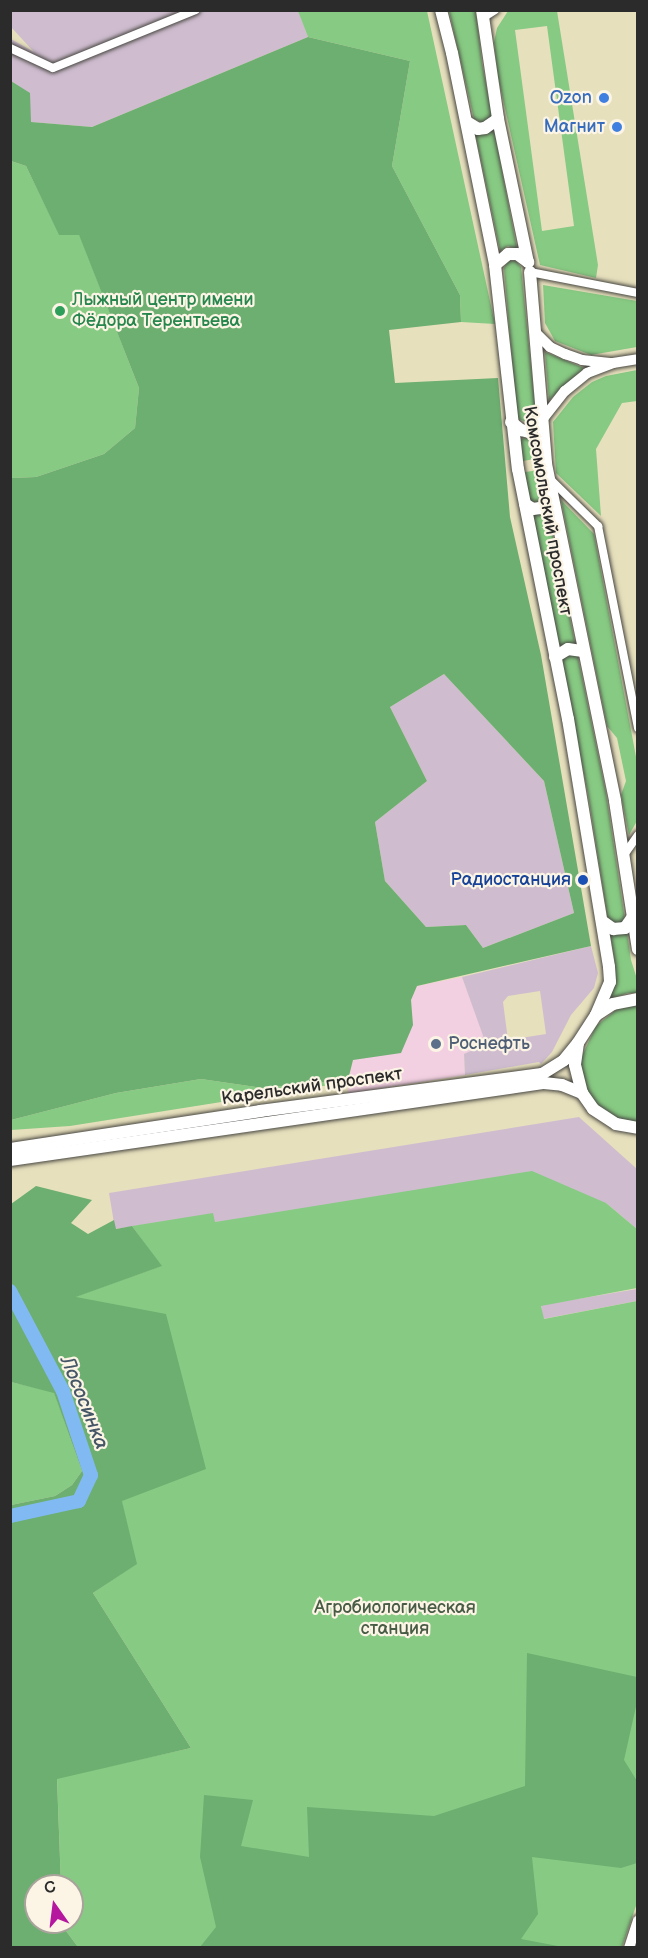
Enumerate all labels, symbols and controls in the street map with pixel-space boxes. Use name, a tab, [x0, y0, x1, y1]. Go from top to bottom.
place label: Ozon	[550, 87, 592, 109]
marker: Ozon	[597, 91, 611, 105]
place label: Магнит	[544, 116, 605, 138]
marker: Магнит	[610, 120, 624, 134]
place label: Лыжный центр имени Фёдора Терентьева	[72, 290, 254, 332]
marker: Лыжный центр имени Фёдора Терентьева	[53, 304, 67, 318]
street label: Комсомольский проспект	[518, 405, 576, 617]
place label: Радиостанция	[450, 869, 571, 891]
marker: Радиостанция	[576, 873, 590, 887]
place label: Роснефть	[448, 1033, 530, 1055]
marker: Роснефть	[429, 1037, 443, 1051]
street label: Карельский проспект	[220, 1064, 404, 1110]
water label: Лососинка	[54, 1353, 114, 1453]
park label: Агробиологическая станция	[314, 1598, 476, 1640]
north arrow	[24, 1874, 84, 1934]
text: С	[42, 1877, 58, 1899]

